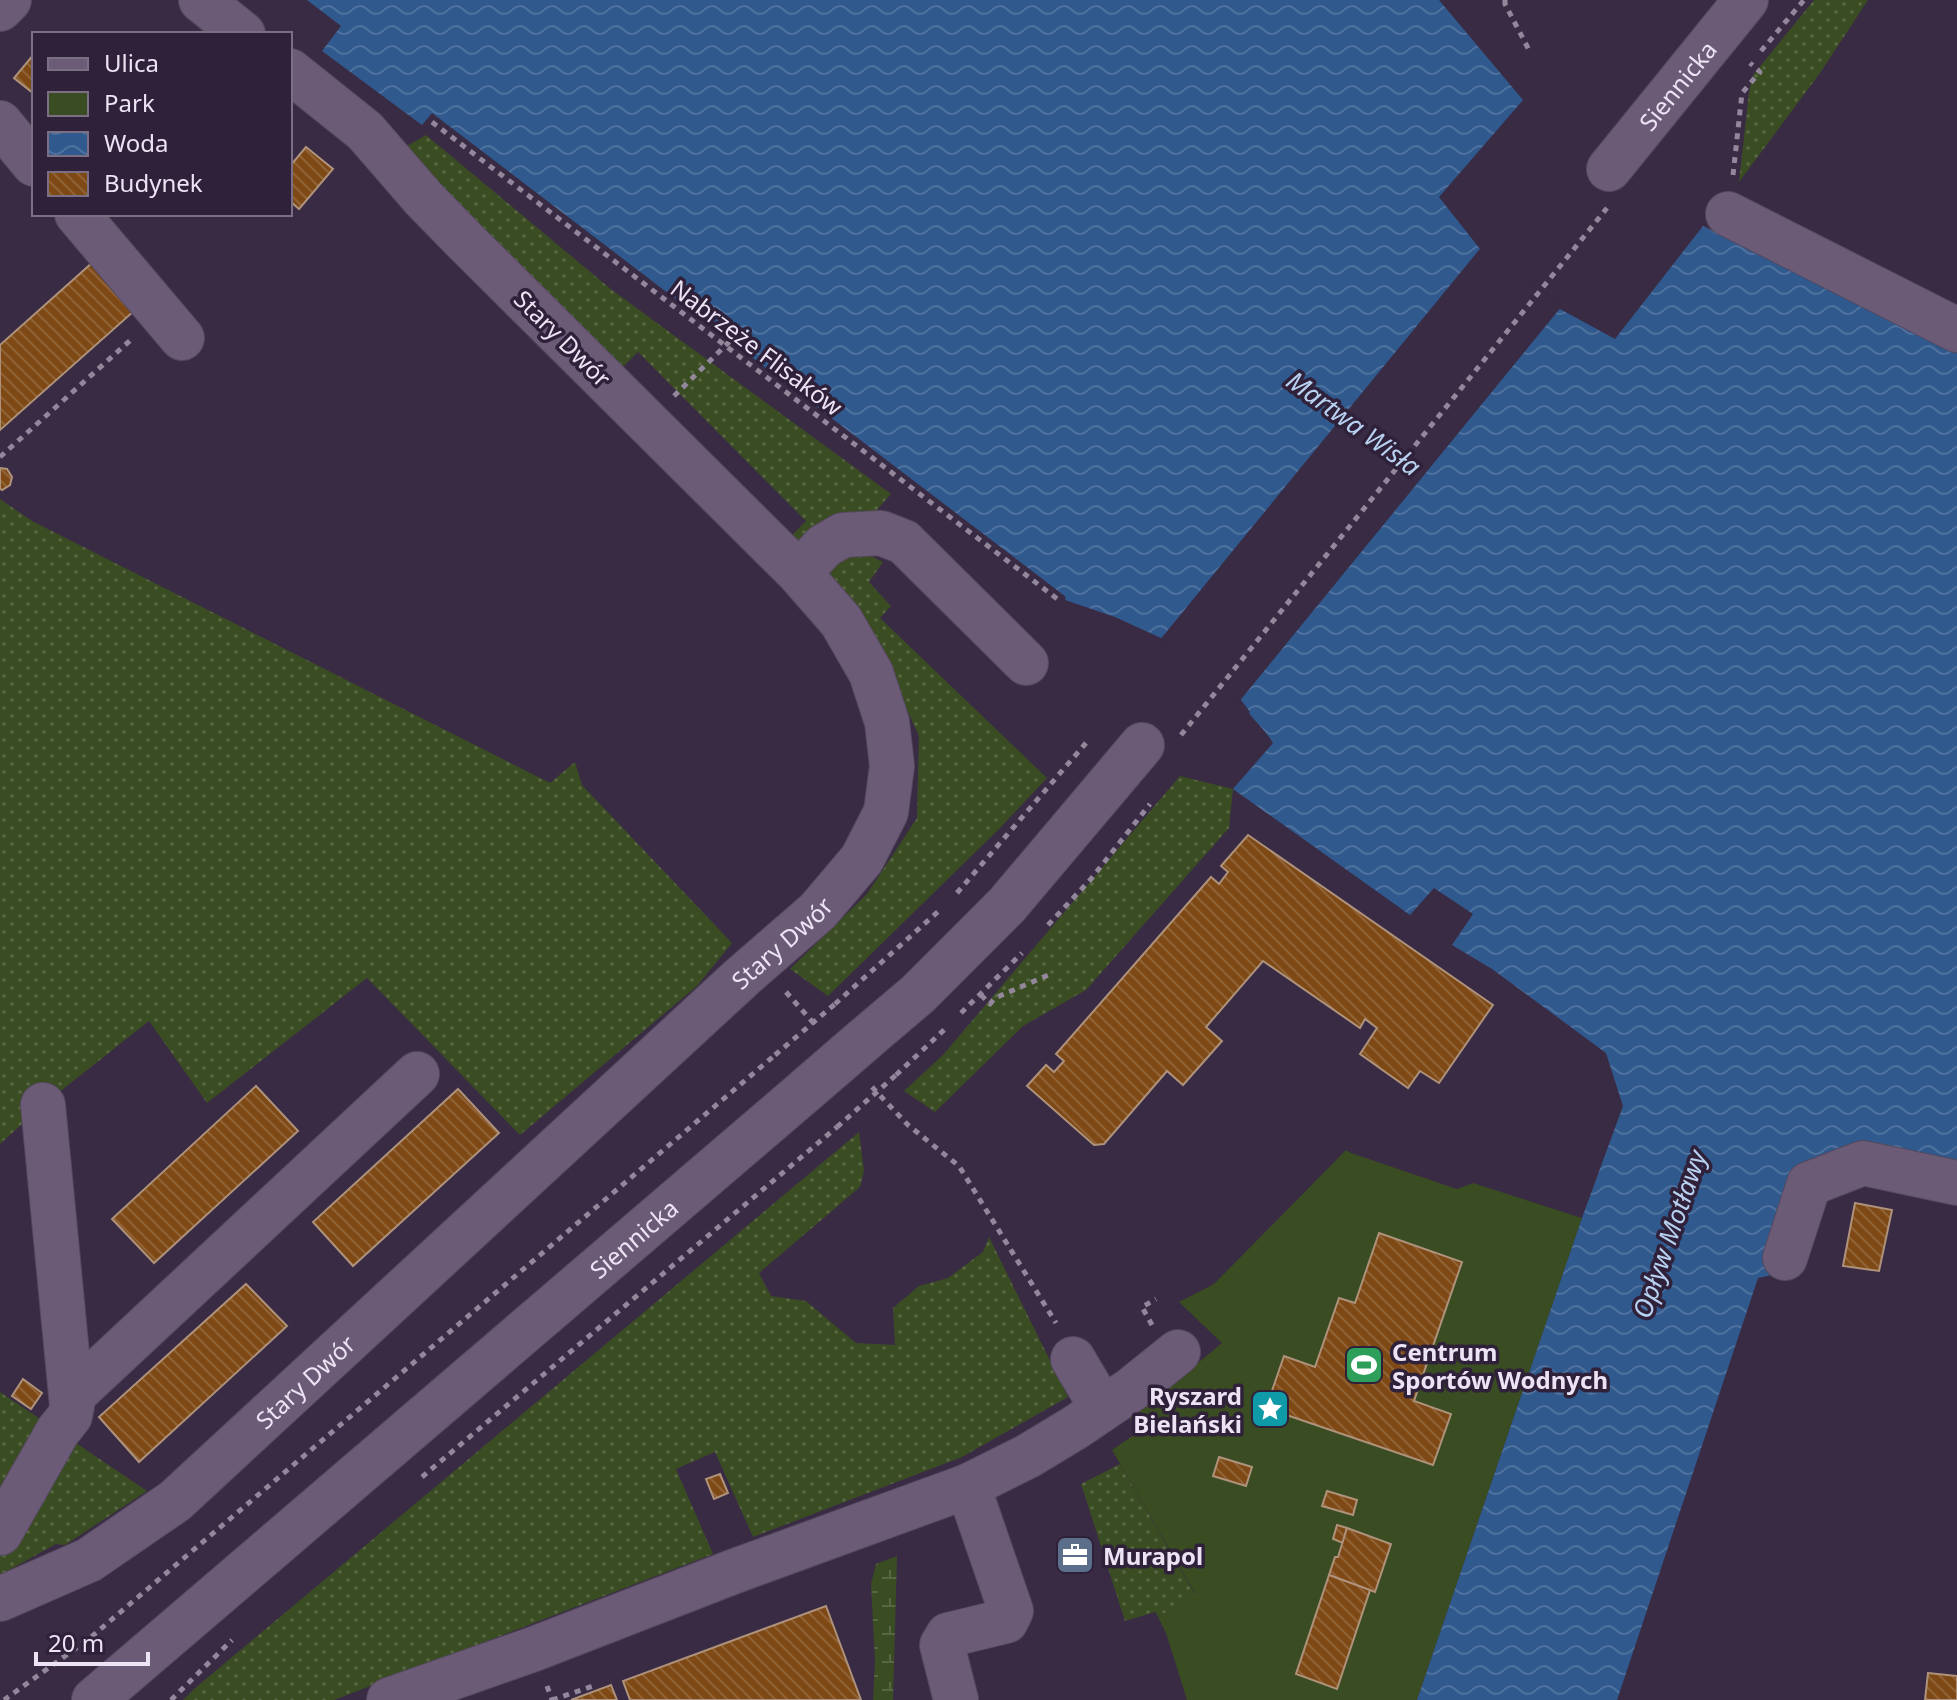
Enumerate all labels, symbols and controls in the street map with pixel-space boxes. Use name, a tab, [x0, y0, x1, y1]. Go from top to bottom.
legend	[32, 32, 292, 216]
street label: Siennicka	[1631, 33, 1723, 137]
text: Ulica	[104, 46, 159, 79]
text: Park	[104, 86, 155, 119]
text: Woda	[104, 126, 169, 159]
text: Budynek	[104, 166, 203, 199]
street label: Nabrzeże Flisaków	[664, 271, 850, 423]
street label: Stary Dwór	[507, 282, 619, 394]
water label: Martwa Wisła	[1280, 362, 1429, 484]
street label: Stary Dwór	[724, 889, 840, 996]
water label: Opływ Motławy	[1623, 1143, 1715, 1323]
street label: Siennicka	[582, 1191, 684, 1285]
street label: Stary Dwór	[248, 1327, 362, 1436]
place label: Centrum Sportów Wodnych	[1392, 1335, 1608, 1396]
sports icon: Centrum Sportów Wodnych	[1343, 1344, 1385, 1386]
place label: Ryszard Bielański	[1133, 1379, 1242, 1440]
place icon: Ryszard Bielański	[1249, 1388, 1291, 1430]
office icon: Murapol	[1054, 1534, 1096, 1576]
place label: Murapol	[1103, 1539, 1203, 1572]
scale bar	[36, 1616, 148, 1666]
text: 20 m	[48, 1626, 104, 1659]

